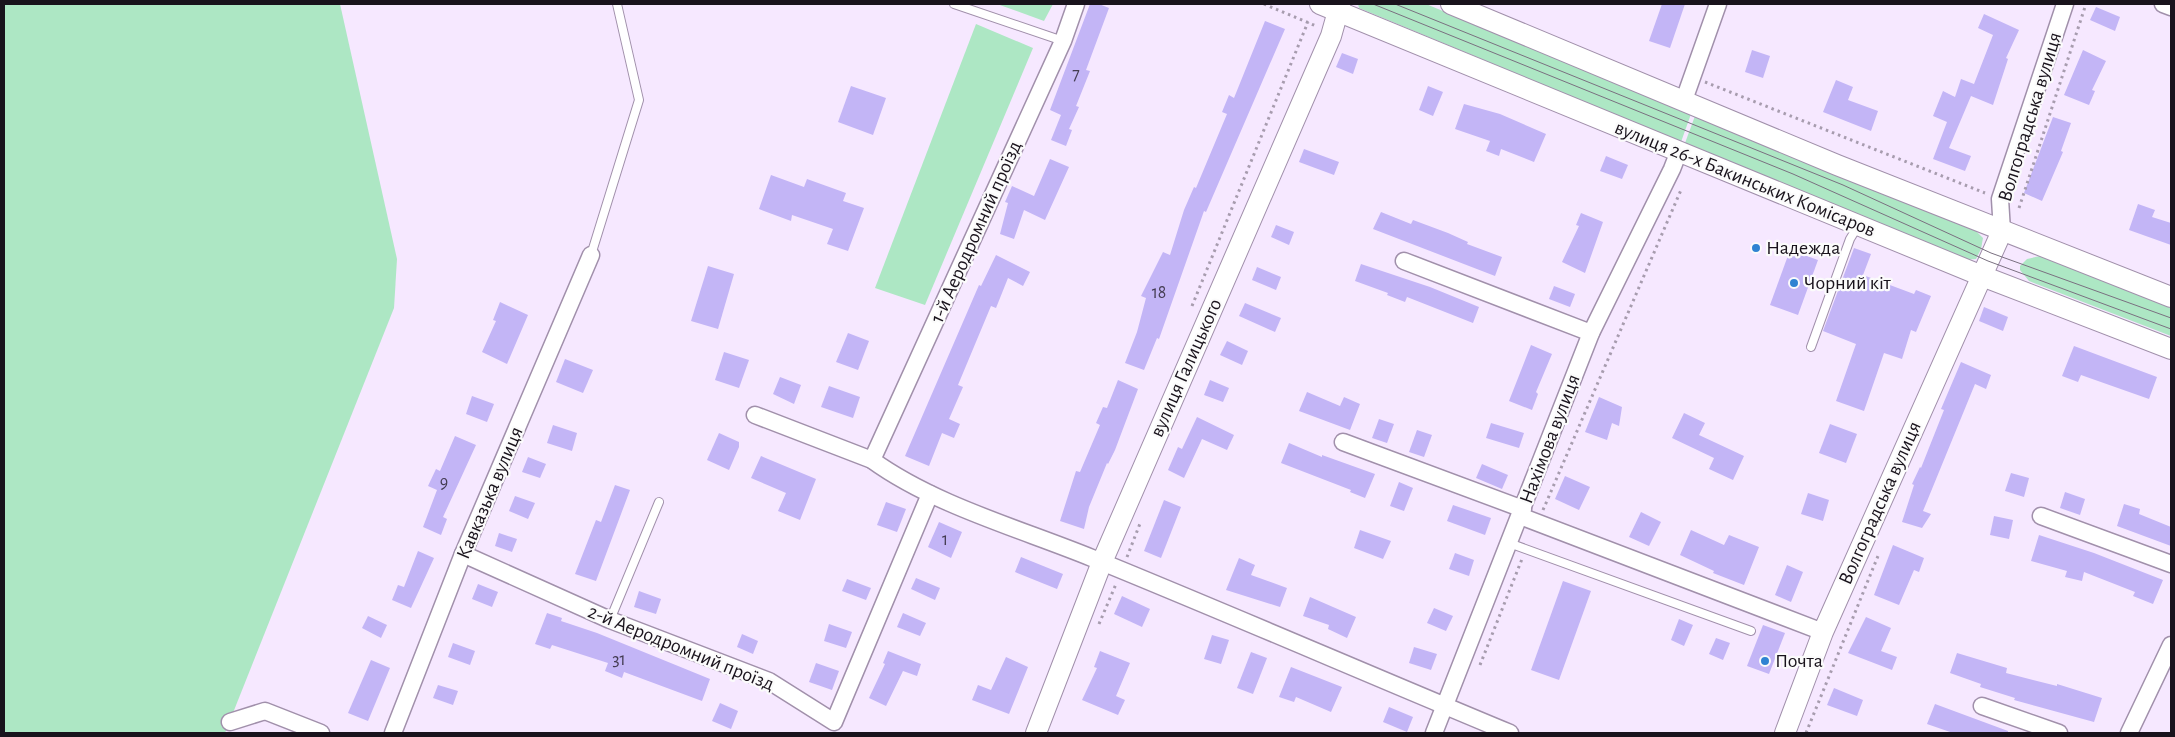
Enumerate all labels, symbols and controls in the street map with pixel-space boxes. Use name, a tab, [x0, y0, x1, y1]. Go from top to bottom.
street label: Волгоградська вулиця	[1995, 30, 2065, 204]
house number: 7	[1072, 66, 1080, 84]
street label: вулиця 26-х Бакинських Комісаров	[1612, 117, 1878, 241]
street label: 1-й Аеродромний проїзд	[927, 138, 1025, 326]
place label: Надежда	[1766, 238, 1840, 258]
marker: Надежда	[1750, 242, 1762, 254]
place label: Чорний кіт	[1804, 273, 1892, 293]
marker: Чорний кіт	[1788, 277, 1800, 289]
house number: 18	[1152, 284, 1166, 302]
street label: вулиця Галицького	[1147, 296, 1225, 440]
street label: Нахімова вулиця	[1516, 372, 1584, 506]
street label: Волгоградська вулиця	[1835, 418, 1925, 588]
street label: Кавказька вулиця	[453, 424, 527, 562]
house number: 9	[440, 474, 448, 492]
house number: 1	[942, 531, 948, 549]
street label: 2-й Аеродромний проїзд	[585, 601, 777, 695]
house number: 31	[612, 651, 626, 669]
place label: Почта	[1775, 651, 1823, 671]
marker: Почта	[1759, 655, 1771, 667]

